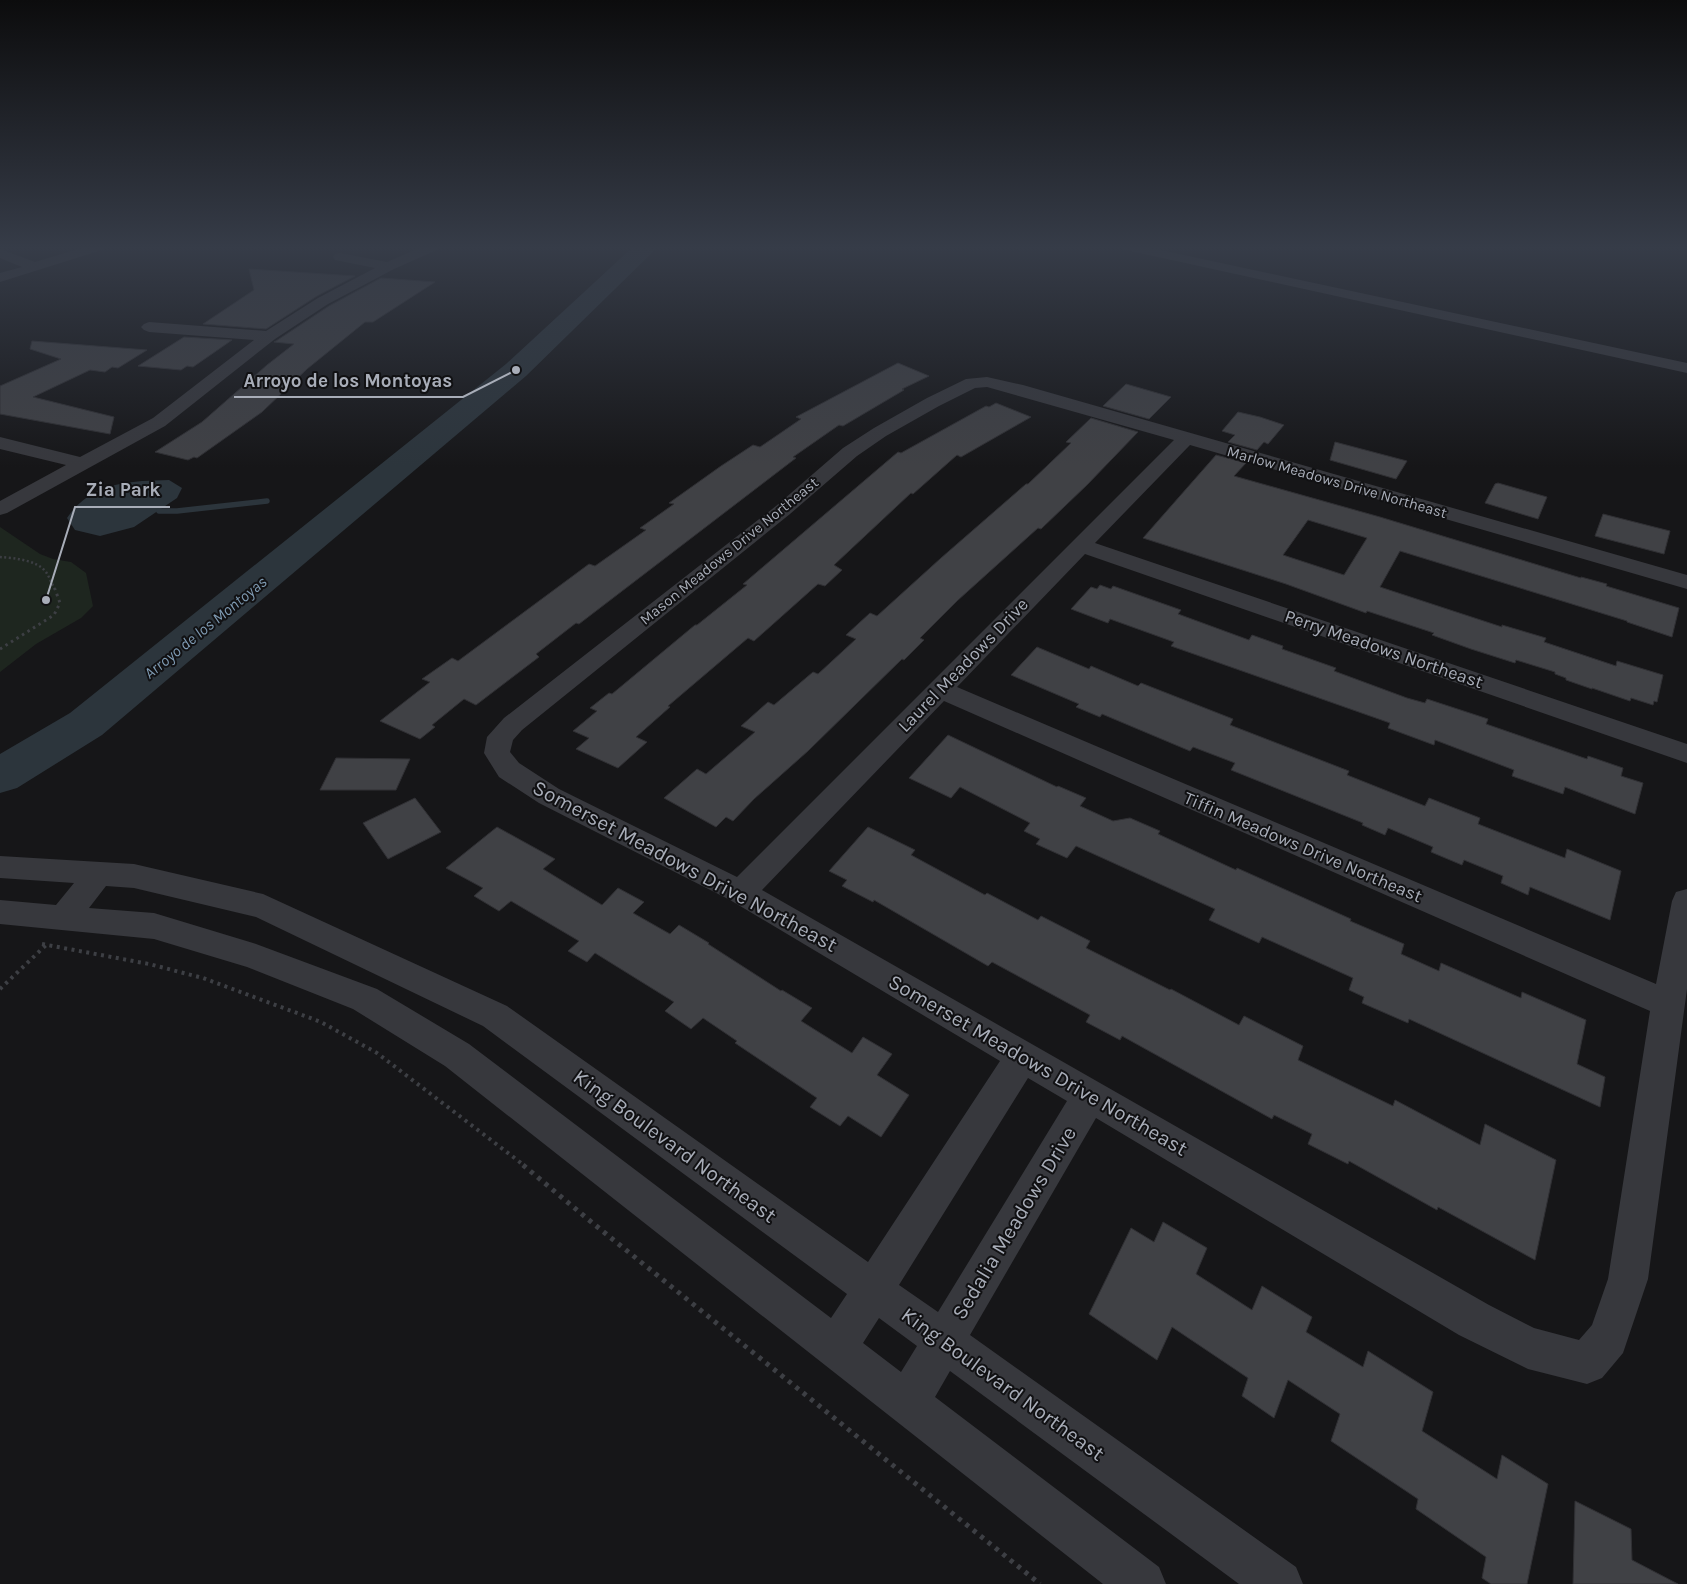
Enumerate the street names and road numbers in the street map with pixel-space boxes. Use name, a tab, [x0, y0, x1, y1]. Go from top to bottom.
street label: Marlow Meadows Drive Northeast	[1225, 442, 1449, 522]
street label: Mason Meadows Drive Northeast	[636, 473, 822, 629]
street label: Laurel Meadows Drive	[893, 593, 1033, 737]
street label: Perry Meadows Northeast	[1282, 605, 1486, 693]
street label: Somerset Meadows Drive Northeast	[529, 775, 841, 957]
street label: Tiffin Meadows Drive Northeast	[1180, 787, 1426, 907]
street label: Somerset Meadows Drive Northeast	[884, 969, 1192, 1161]
street label: King Boulevard Northeast	[569, 1064, 781, 1228]
street label: Sedalia Meadows Drive	[947, 1122, 1081, 1324]
street label: King Boulevard Northeast	[897, 1302, 1109, 1466]

